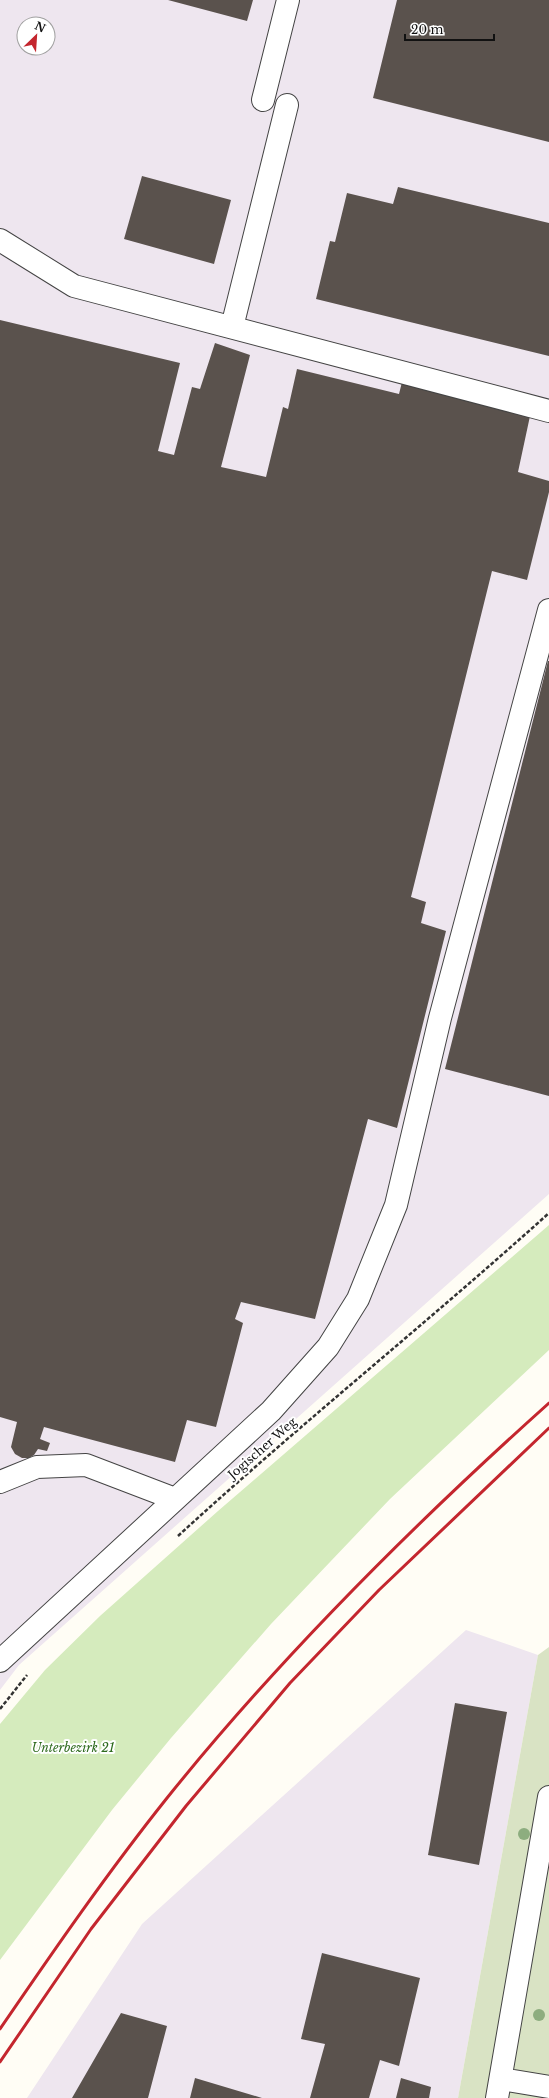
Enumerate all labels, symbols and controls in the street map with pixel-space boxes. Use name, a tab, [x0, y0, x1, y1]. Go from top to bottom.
north arrow	[16, 16, 56, 56]
scale bar	[405, 16, 494, 42]
text: N	[33, 18, 48, 36]
text: 20 m	[411, 22, 443, 37]
street label: Jogischer Weg	[223, 1414, 300, 1483]
park label: Unterbezirk 21	[32, 1740, 115, 1755]

